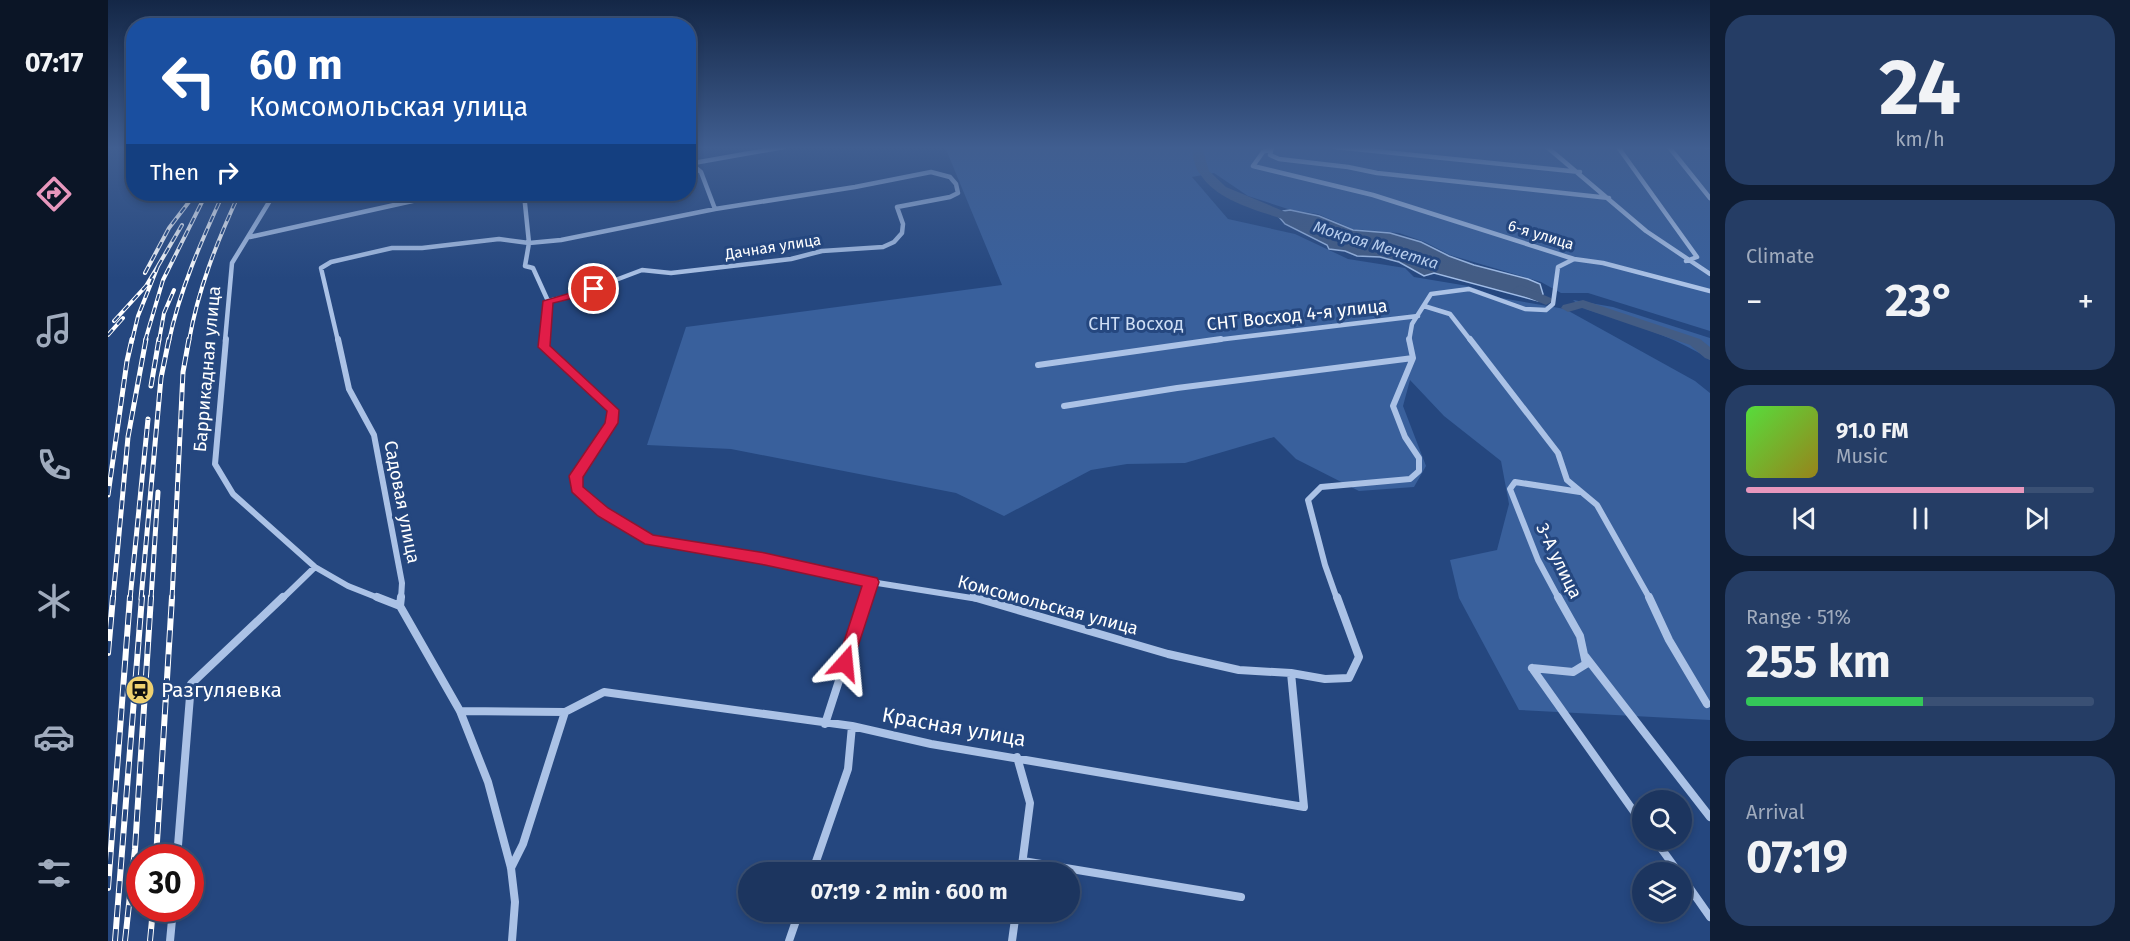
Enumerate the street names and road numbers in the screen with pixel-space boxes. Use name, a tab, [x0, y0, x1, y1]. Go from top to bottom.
street label: 6-я улица	[1506, 216, 1576, 254]
street label: Дачная улица	[723, 231, 822, 264]
street label: Баррикадная улица	[189, 285, 225, 453]
street label: СНТ Восход 4-я улица	[1206, 295, 1388, 335]
street label: Садовая улица	[379, 439, 425, 565]
street label: 3-А улица	[1531, 520, 1587, 602]
street label: Комсомольская улица	[955, 570, 1141, 640]
street label: Красная улица	[880, 702, 1028, 752]

